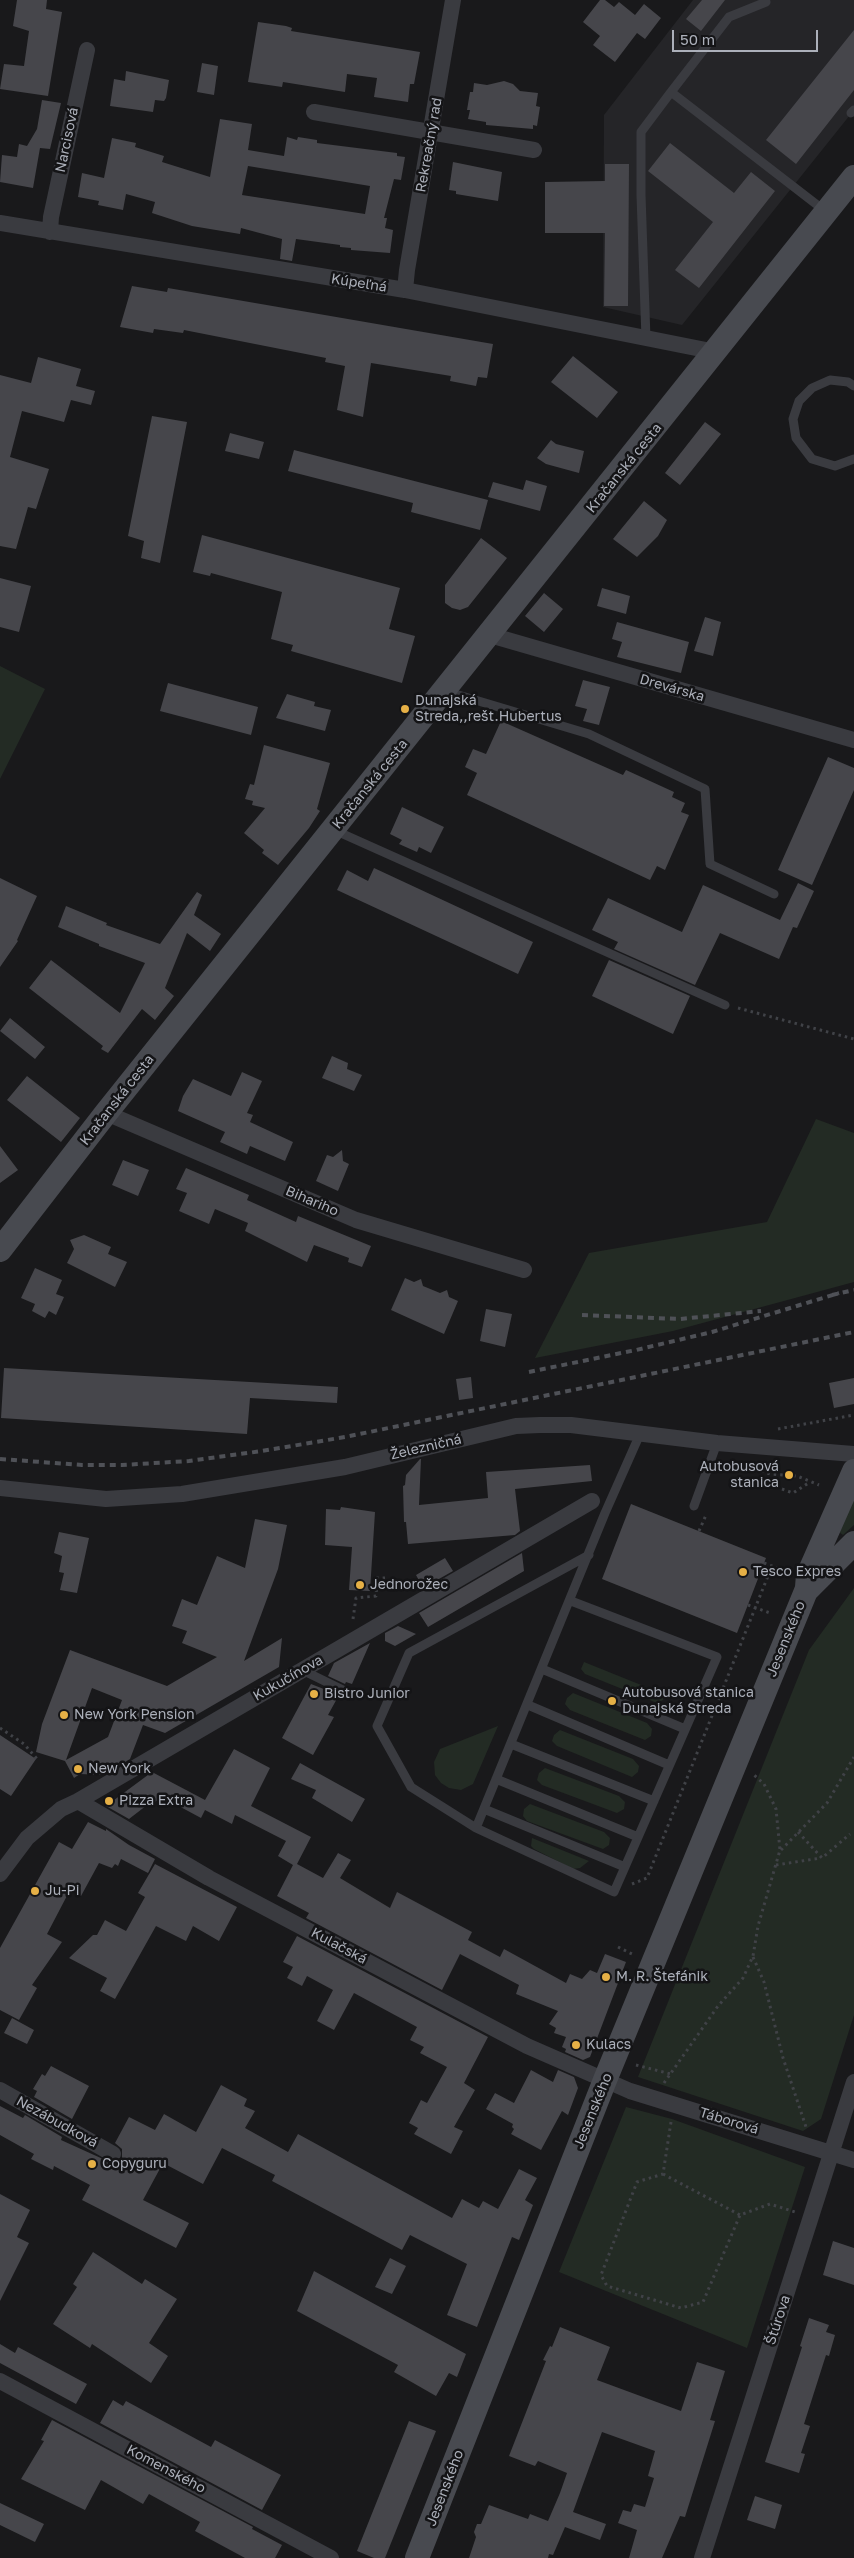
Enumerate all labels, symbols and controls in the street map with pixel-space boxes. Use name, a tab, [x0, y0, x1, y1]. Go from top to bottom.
scale bar	[674, 20, 820, 52]
text: 50 m	[680, 30, 715, 48]
street label: Rekreačný rad	[412, 96, 446, 194]
street label: Narcisová	[52, 106, 82, 174]
street label: Kúpeľná	[330, 270, 388, 296]
street label: Kračanská cesta	[583, 420, 665, 516]
street label: Drevárska	[638, 671, 706, 705]
place label: Dunajská Streda,,rešt.Hubertus	[415, 693, 562, 726]
marker: Dunajská Streda,,rešt.Hubertus	[399, 703, 411, 715]
street label: Kračanská cesta	[329, 736, 411, 832]
street label: Kračanská cesta	[76, 1051, 158, 1149]
street label: Bihariho	[283, 1182, 341, 1220]
street label: Železničná	[389, 1431, 463, 1463]
place label: Autobusová stanica	[699, 1459, 779, 1491]
marker: Autobusová stanica	[783, 1469, 795, 1481]
place label: Tesco Expres	[753, 1564, 841, 1580]
marker: Tesco Expres	[737, 1566, 749, 1578]
place label: Jednorožec	[370, 1577, 448, 1593]
marker: Jednorožec	[354, 1579, 366, 1591]
street label: Jesenského	[763, 1599, 809, 1679]
street label: Kukučínova	[250, 1651, 326, 1705]
place label: Autobusová stanica Dunajská Streda	[622, 1685, 754, 1718]
place label: Bistro Junior	[324, 1686, 410, 1702]
marker: Bistro Junior	[308, 1688, 320, 1700]
marker: Autobusová stanica Dunajská Streda	[606, 1695, 618, 1707]
place label: New York Pension	[74, 1707, 195, 1723]
marker: New York Pension	[58, 1709, 70, 1721]
place label: New York	[88, 1761, 151, 1777]
marker: New York	[72, 1763, 84, 1775]
place label: Pizza Extra	[119, 1793, 193, 1809]
marker: Pizza Extra	[103, 1795, 115, 1807]
place label: Ju-Pi	[45, 1883, 79, 1899]
marker: Ju-Pi	[29, 1885, 41, 1897]
street label: Kulačská	[308, 1924, 370, 1968]
place label: M. R. Štefánik	[616, 1969, 708, 1985]
marker: M. R. Štefánik	[600, 1971, 612, 1983]
place label: Kulacs	[586, 2037, 631, 2053]
marker: Kulacs	[570, 2039, 582, 2051]
street label: Jesenského	[570, 2071, 616, 2151]
street label: Nezábudková	[13, 2093, 101, 2151]
street label: Táborová	[697, 2104, 761, 2138]
place label: Copyguru	[102, 2156, 167, 2172]
marker: Copyguru	[86, 2158, 98, 2170]
street label: Štúrova	[762, 2293, 794, 2347]
street label: Komenského	[124, 2441, 208, 2497]
street label: Jesenského	[423, 2448, 467, 2528]

